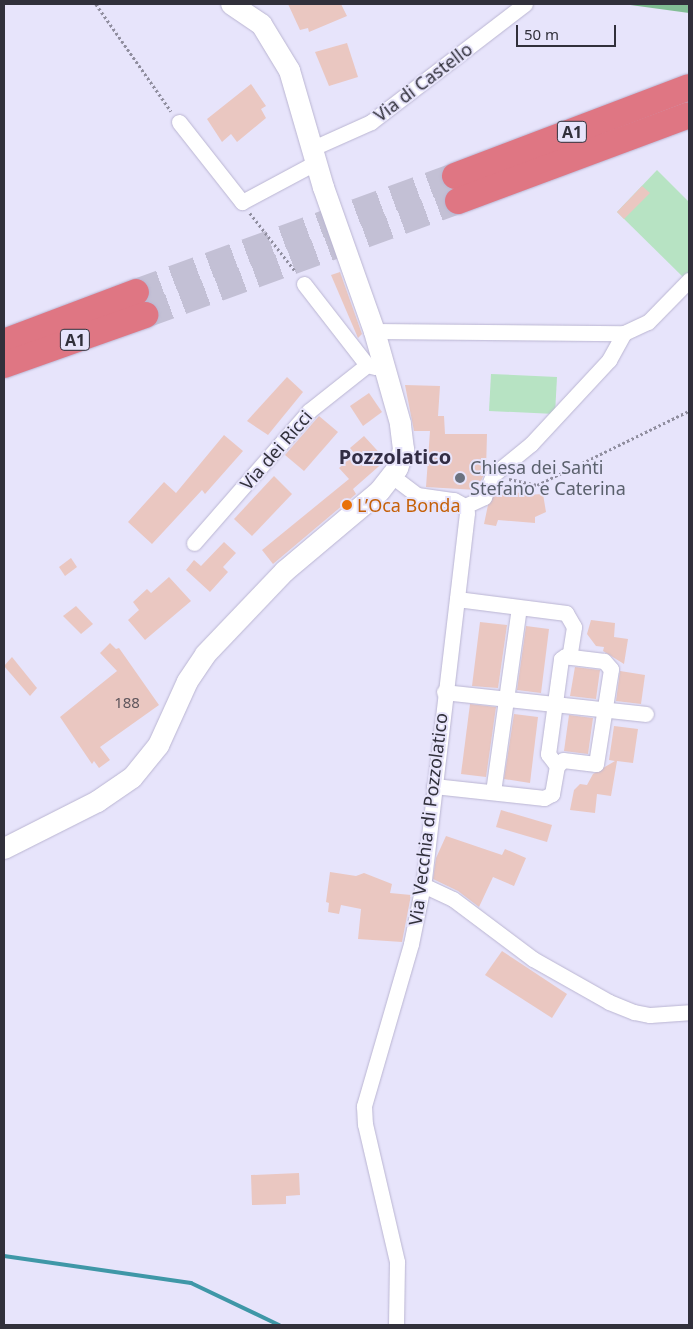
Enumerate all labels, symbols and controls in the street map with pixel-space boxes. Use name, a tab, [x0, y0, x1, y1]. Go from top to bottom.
scale bar	[518, 15, 618, 47]
text: 50 m	[524, 24, 559, 44]
street label: Via di Castello	[370, 38, 476, 126]
road number: A1	[556, 118, 588, 146]
road number: A1	[59, 326, 91, 354]
street label: Via dei Ricci	[236, 406, 316, 494]
district label: Pozzolatico	[339, 444, 451, 468]
place label: Chiesa dei Santi Stefano e Caterina	[470, 457, 626, 499]
marker: Chiesa dei Santi Stefano e Caterina	[454, 472, 466, 484]
place label: L’Oca Bonda	[357, 494, 460, 516]
marker: L’Oca Bonda	[341, 499, 353, 511]
house number: 188	[114, 694, 140, 712]
street label: Via Vecchia di Pozzolatico	[404, 712, 452, 926]

